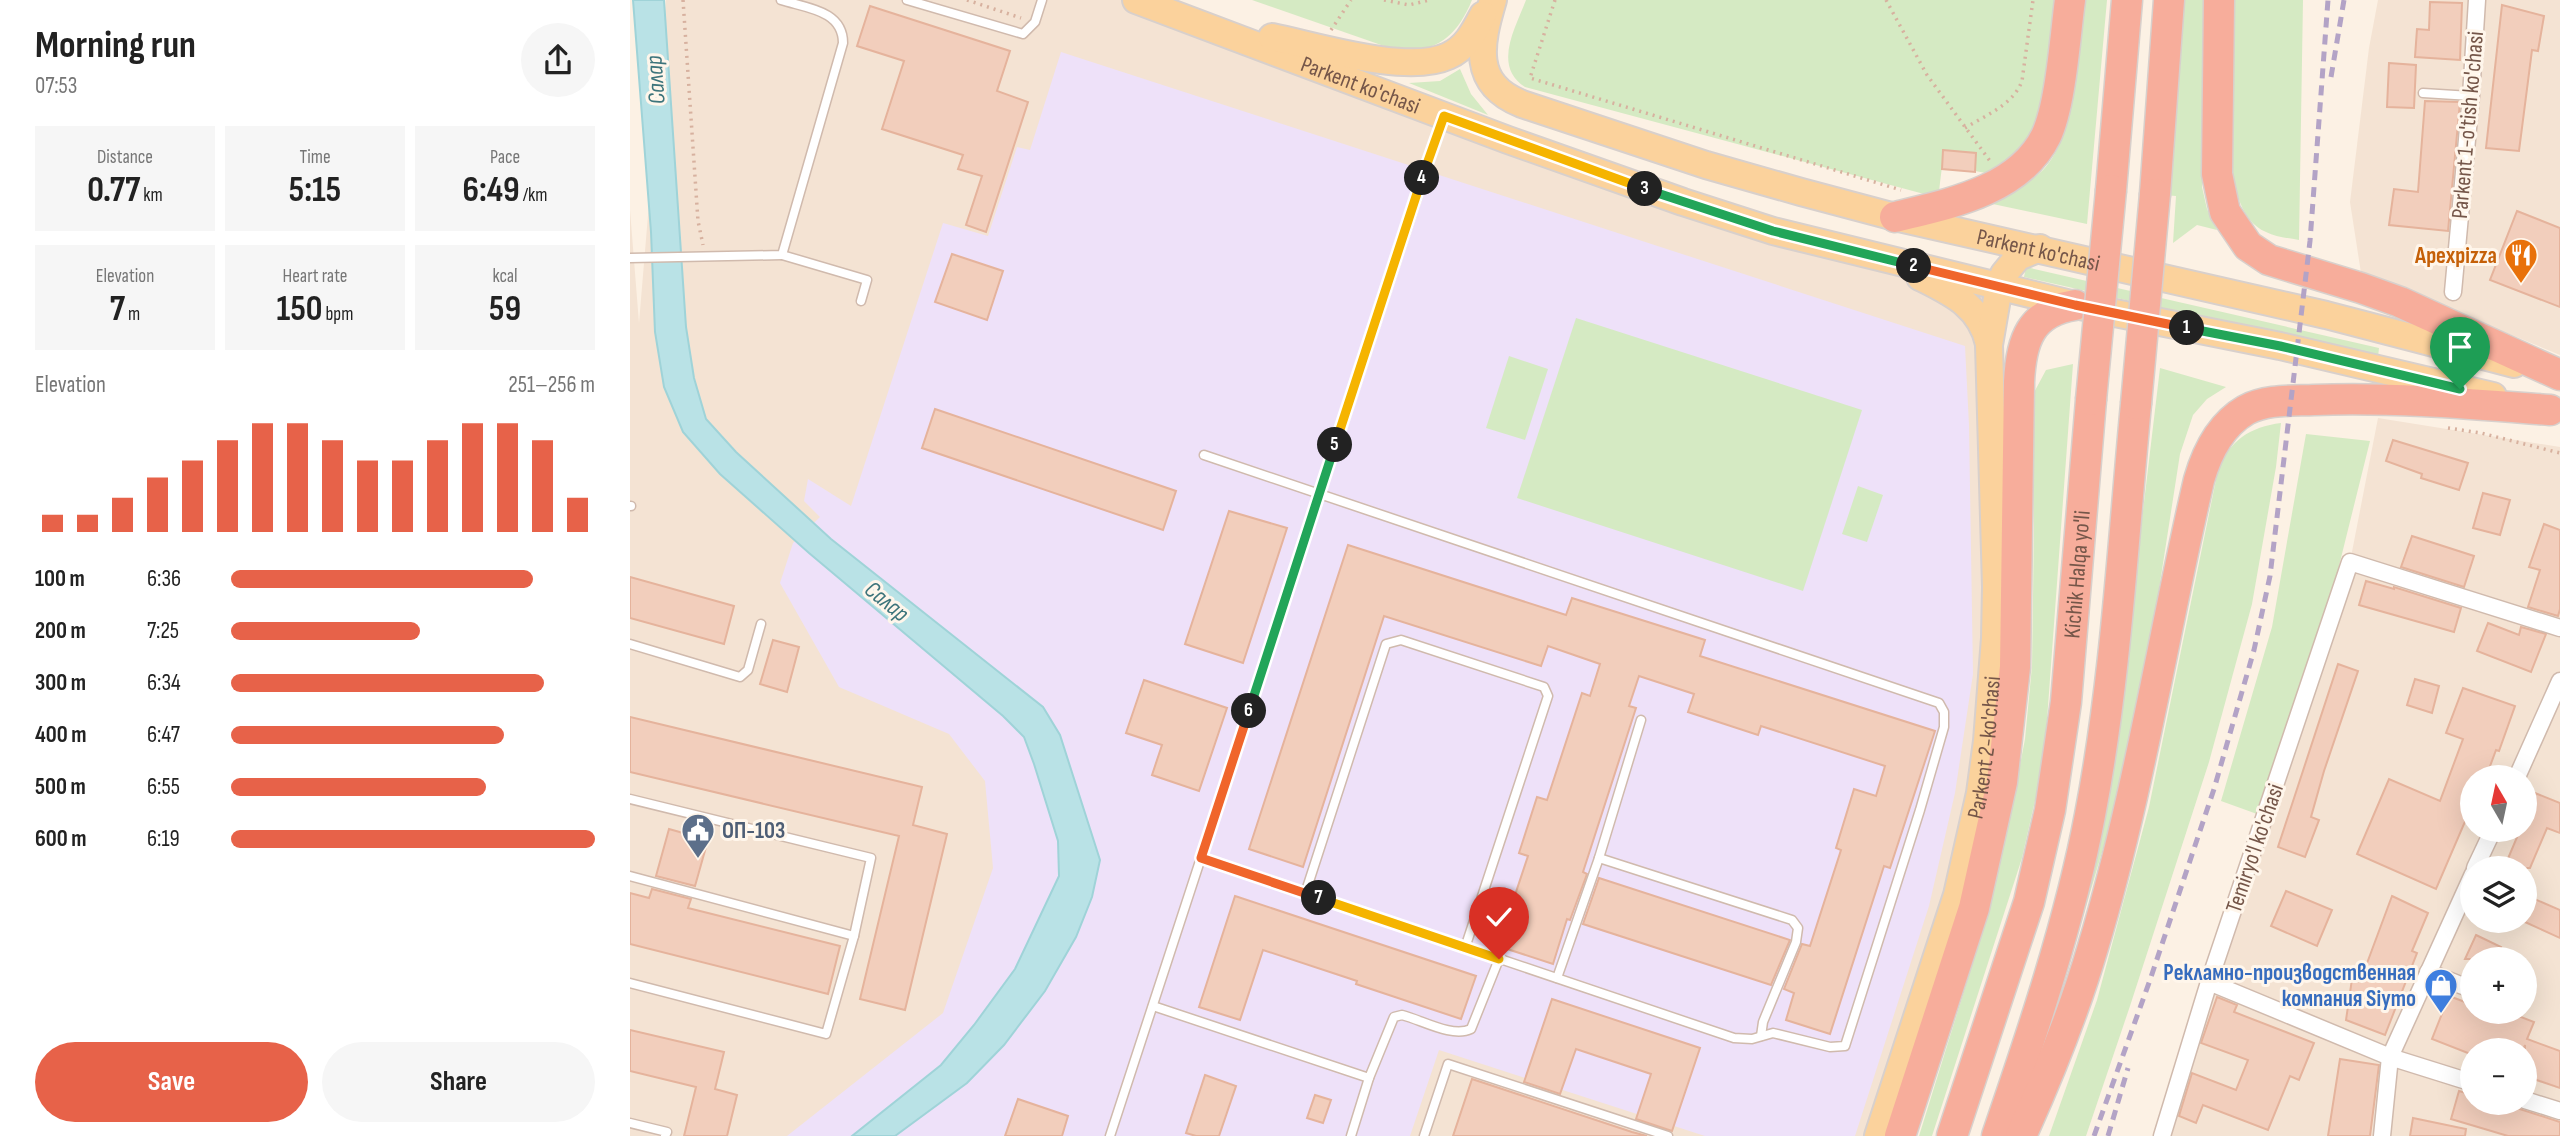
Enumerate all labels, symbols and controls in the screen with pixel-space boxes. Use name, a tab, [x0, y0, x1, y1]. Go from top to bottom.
text: Morning run	[35, 23, 196, 68]
button: share	[521, 23, 595, 97]
street label: Parkent 1-o'tish ko'chasi	[2446, 30, 2490, 220]
street label: Parkent ko'chasi	[1297, 50, 1424, 121]
water label: Салар	[639, 54, 672, 105]
text: 07:53	[35, 72, 77, 100]
text: Distance	[97, 146, 153, 169]
text: Time	[299, 146, 331, 169]
text: Pace	[490, 146, 520, 169]
pin: 4	[1404, 160, 1440, 196]
text: 4	[1417, 166, 1426, 189]
text: 0.77	[87, 169, 140, 212]
text: 5:15	[289, 169, 341, 212]
text: 6:49	[463, 169, 520, 212]
pin: 3	[1628, 172, 1662, 206]
text: 3	[1640, 177, 1649, 200]
text: km	[140, 184, 163, 207]
text: /km	[520, 184, 547, 207]
street label: Parkent ko'chasi	[1974, 223, 2102, 278]
restaurant icon: Apexpizza	[2502, 236, 2540, 285]
place label: Apexpizza	[2414, 242, 2497, 270]
pin: 2	[1896, 248, 1932, 284]
text: 2	[1909, 254, 1918, 277]
text: Elevation	[96, 265, 154, 288]
text: Heart rate	[283, 265, 347, 288]
text: kcal	[492, 265, 518, 288]
text: 7	[110, 288, 125, 331]
text: 150	[277, 288, 322, 331]
text: 59	[489, 288, 521, 331]
text: m	[125, 303, 140, 326]
text: bpm	[322, 303, 353, 326]
pin: 1	[2170, 310, 2204, 346]
text: 1	[2183, 316, 2190, 339]
pin	[2430, 317, 2490, 389]
icon: arrive	[2441, 328, 2479, 366]
text: Elevation	[35, 371, 106, 399]
text: 251–256 m	[508, 371, 595, 399]
pin: 5	[1318, 428, 1352, 462]
text: 5	[1330, 433, 1339, 456]
street label: Kichik Halqa yo'li	[2058, 509, 2097, 640]
text: 100 m	[35, 565, 85, 593]
text: 6:36	[147, 565, 181, 593]
water label: Салар	[859, 575, 915, 628]
text: 200 m	[35, 617, 86, 645]
text: 7:25	[147, 617, 179, 645]
text: 300 m	[35, 669, 86, 697]
text: 6:34	[147, 669, 181, 697]
street label: Parkent 2-ko'chasi	[1962, 675, 2007, 821]
pin: 6	[1232, 694, 1266, 728]
text: 6	[1244, 699, 1253, 722]
text: 400 m	[35, 721, 86, 749]
text: 6:47	[147, 721, 180, 749]
north arrow	[2460, 765, 2538, 842]
map controls	[2460, 765, 2537, 1115]
text: 500 m	[35, 773, 86, 801]
text: 6:55	[147, 773, 180, 801]
street label: Temiryo'l ko'chasi	[2220, 780, 2290, 917]
public building icon: ОП-103	[679, 811, 717, 860]
place label: ОП-103	[722, 817, 785, 845]
text: 600 m	[35, 825, 87, 853]
text: 6:19	[147, 825, 180, 853]
button: layers	[2460, 856, 2537, 933]
pin: 7	[1302, 880, 1336, 916]
text: 7	[1314, 886, 1323, 909]
pin	[1469, 887, 1529, 959]
icon: check	[1480, 898, 1518, 936]
button: +	[2460, 947, 2537, 1024]
place label: Рекламно-производственная компания Siymo	[2163, 959, 2416, 1013]
shop icon: Рекламно-производственная компания Siymo	[2422, 966, 2460, 1015]
button: −	[2460, 1038, 2537, 1115]
button: Save	[35, 1042, 308, 1122]
button: Share	[322, 1042, 595, 1122]

